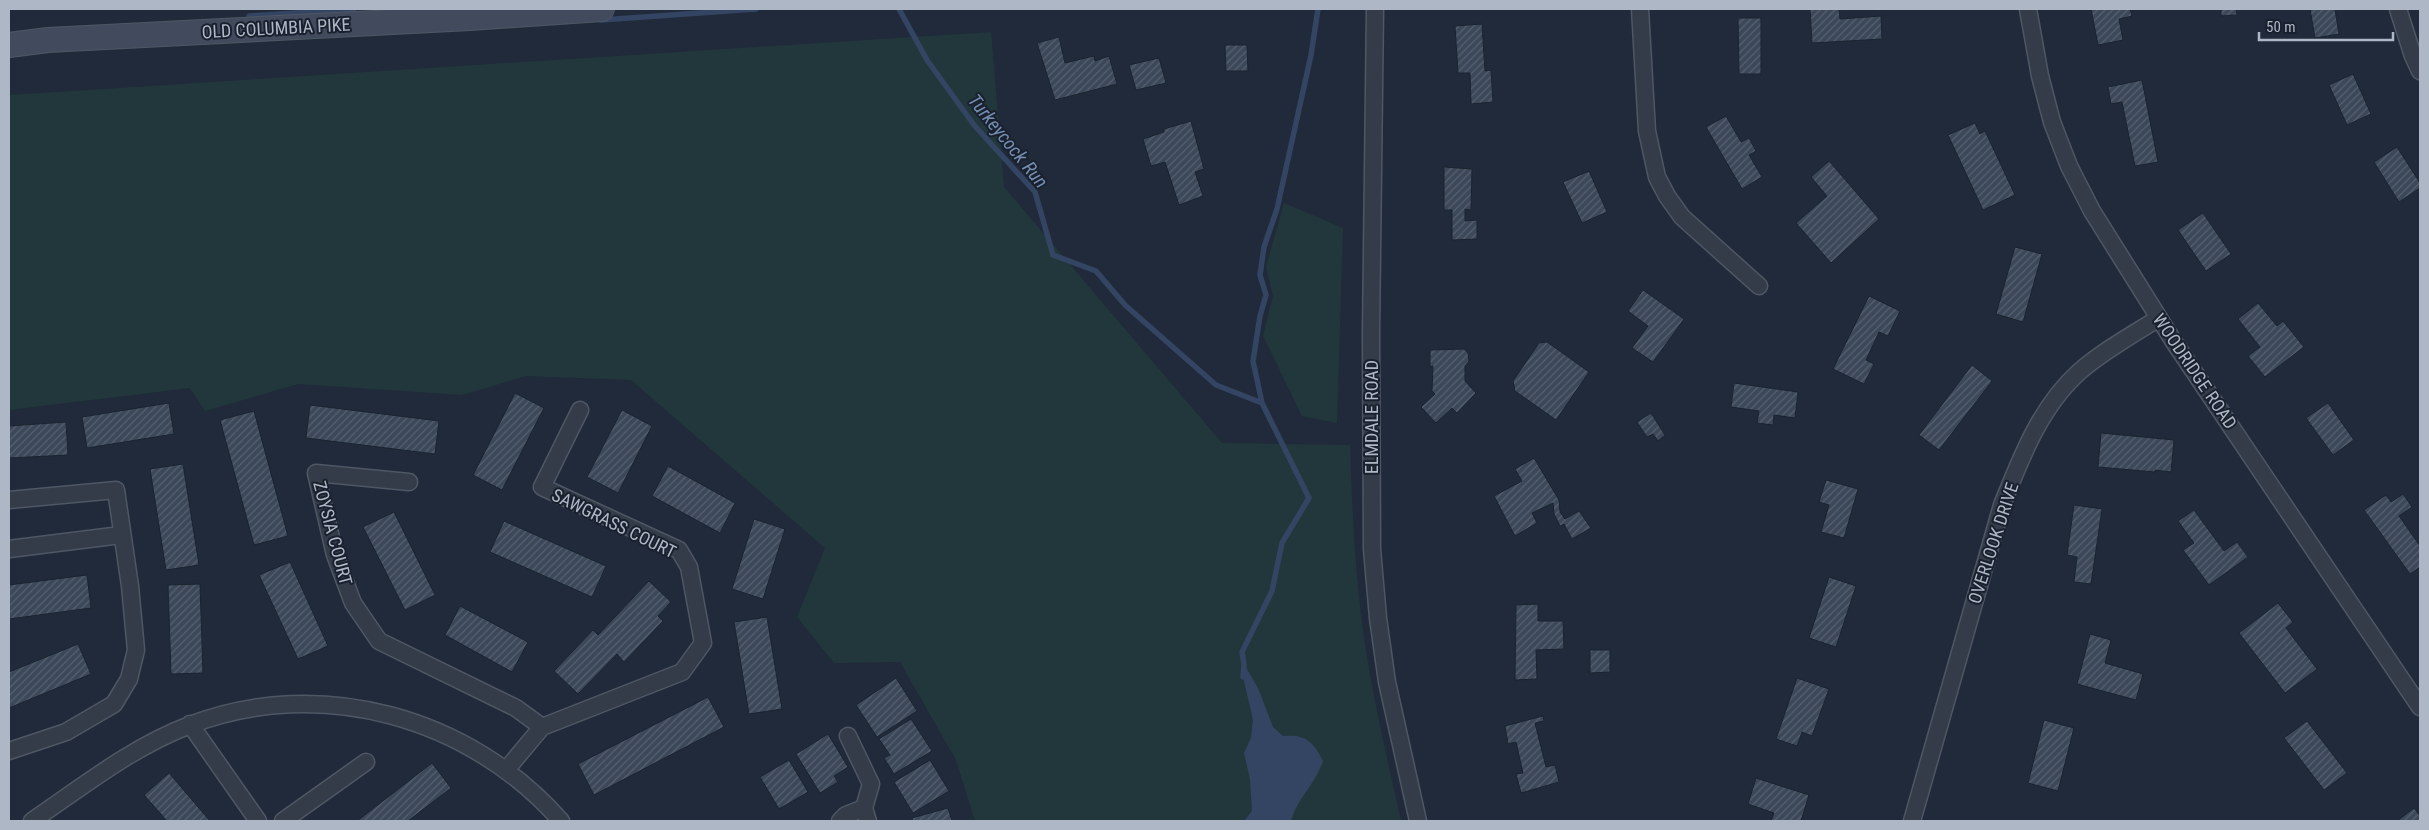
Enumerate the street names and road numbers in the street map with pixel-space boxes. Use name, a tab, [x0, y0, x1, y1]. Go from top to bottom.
street label: OLD COLUMBIA PIKE	[201, 14, 351, 42]
street label: WOODRIDGE ROAD	[2149, 309, 2241, 433]
street label: ELMDALE ROAD	[1361, 360, 1382, 474]
street label: ZOYSIA COURT	[309, 479, 357, 587]
street label: OVERLOOK DRIVE	[1964, 480, 2022, 606]
street label: SAWGRASS COURT	[548, 484, 680, 562]

